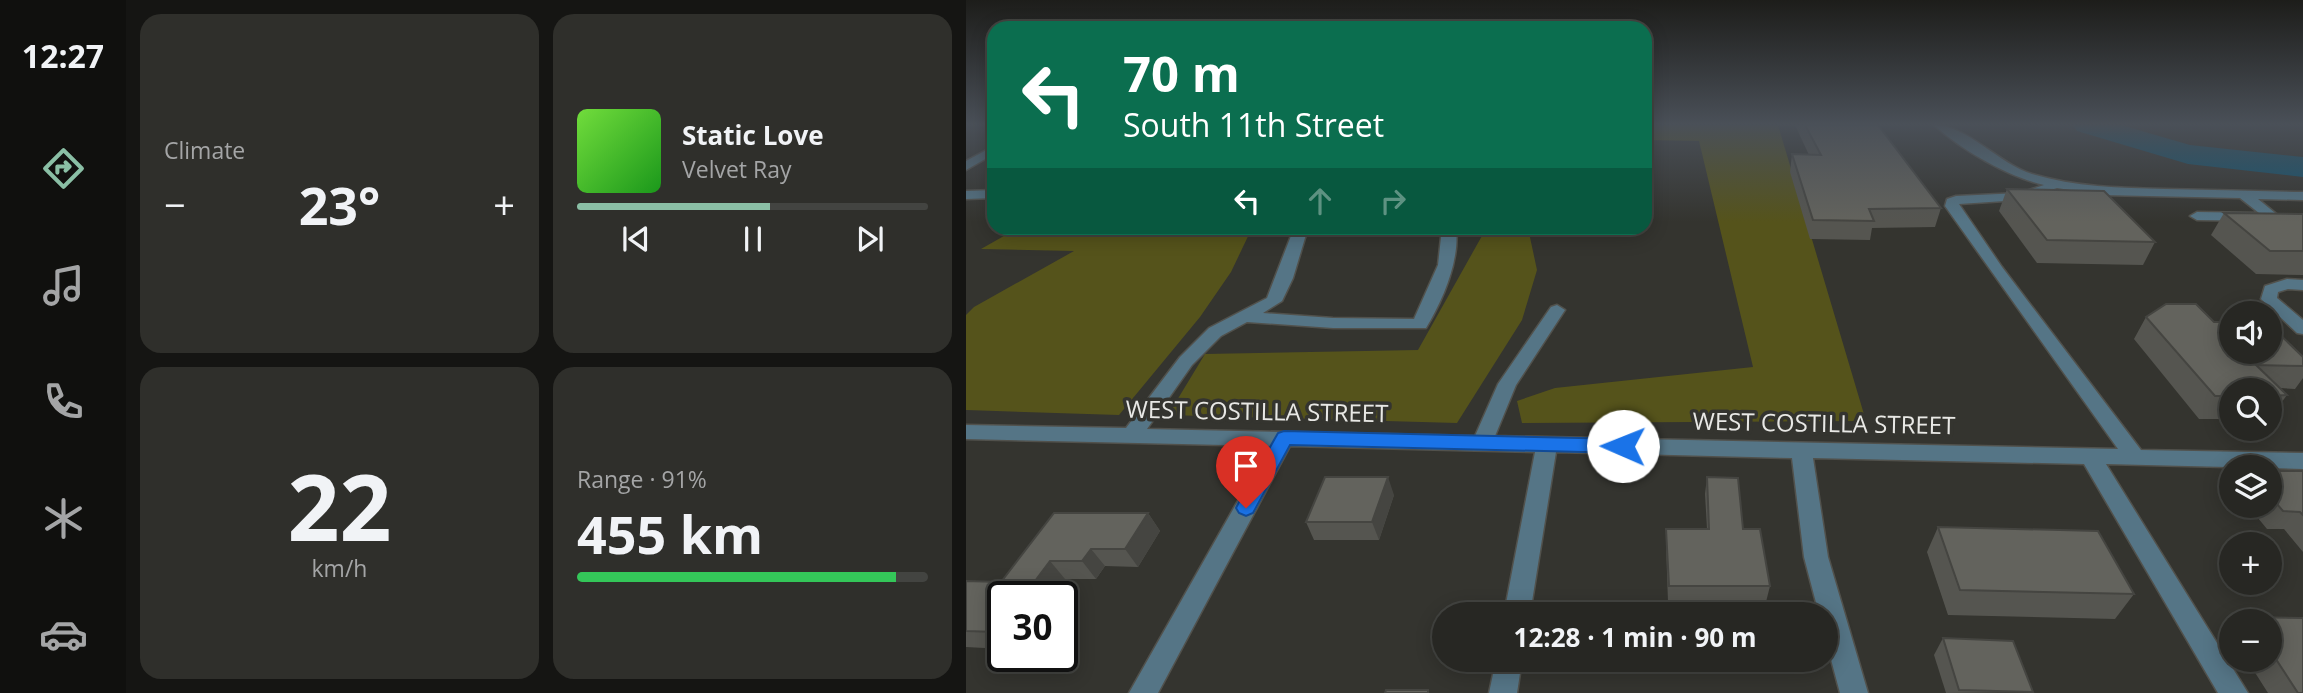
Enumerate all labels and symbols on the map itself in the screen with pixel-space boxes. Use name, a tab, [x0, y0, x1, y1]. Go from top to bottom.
street label: WEST COSTILLA STREET	[1125, 392, 1389, 429]
street label: WEST COSTILLA STREET	[1692, 404, 1956, 441]
position arrow	[1586, 409, 1660, 483]
pin	[1216, 436, 1276, 508]
speed limit sign: 30	[987, 581, 1078, 672]

